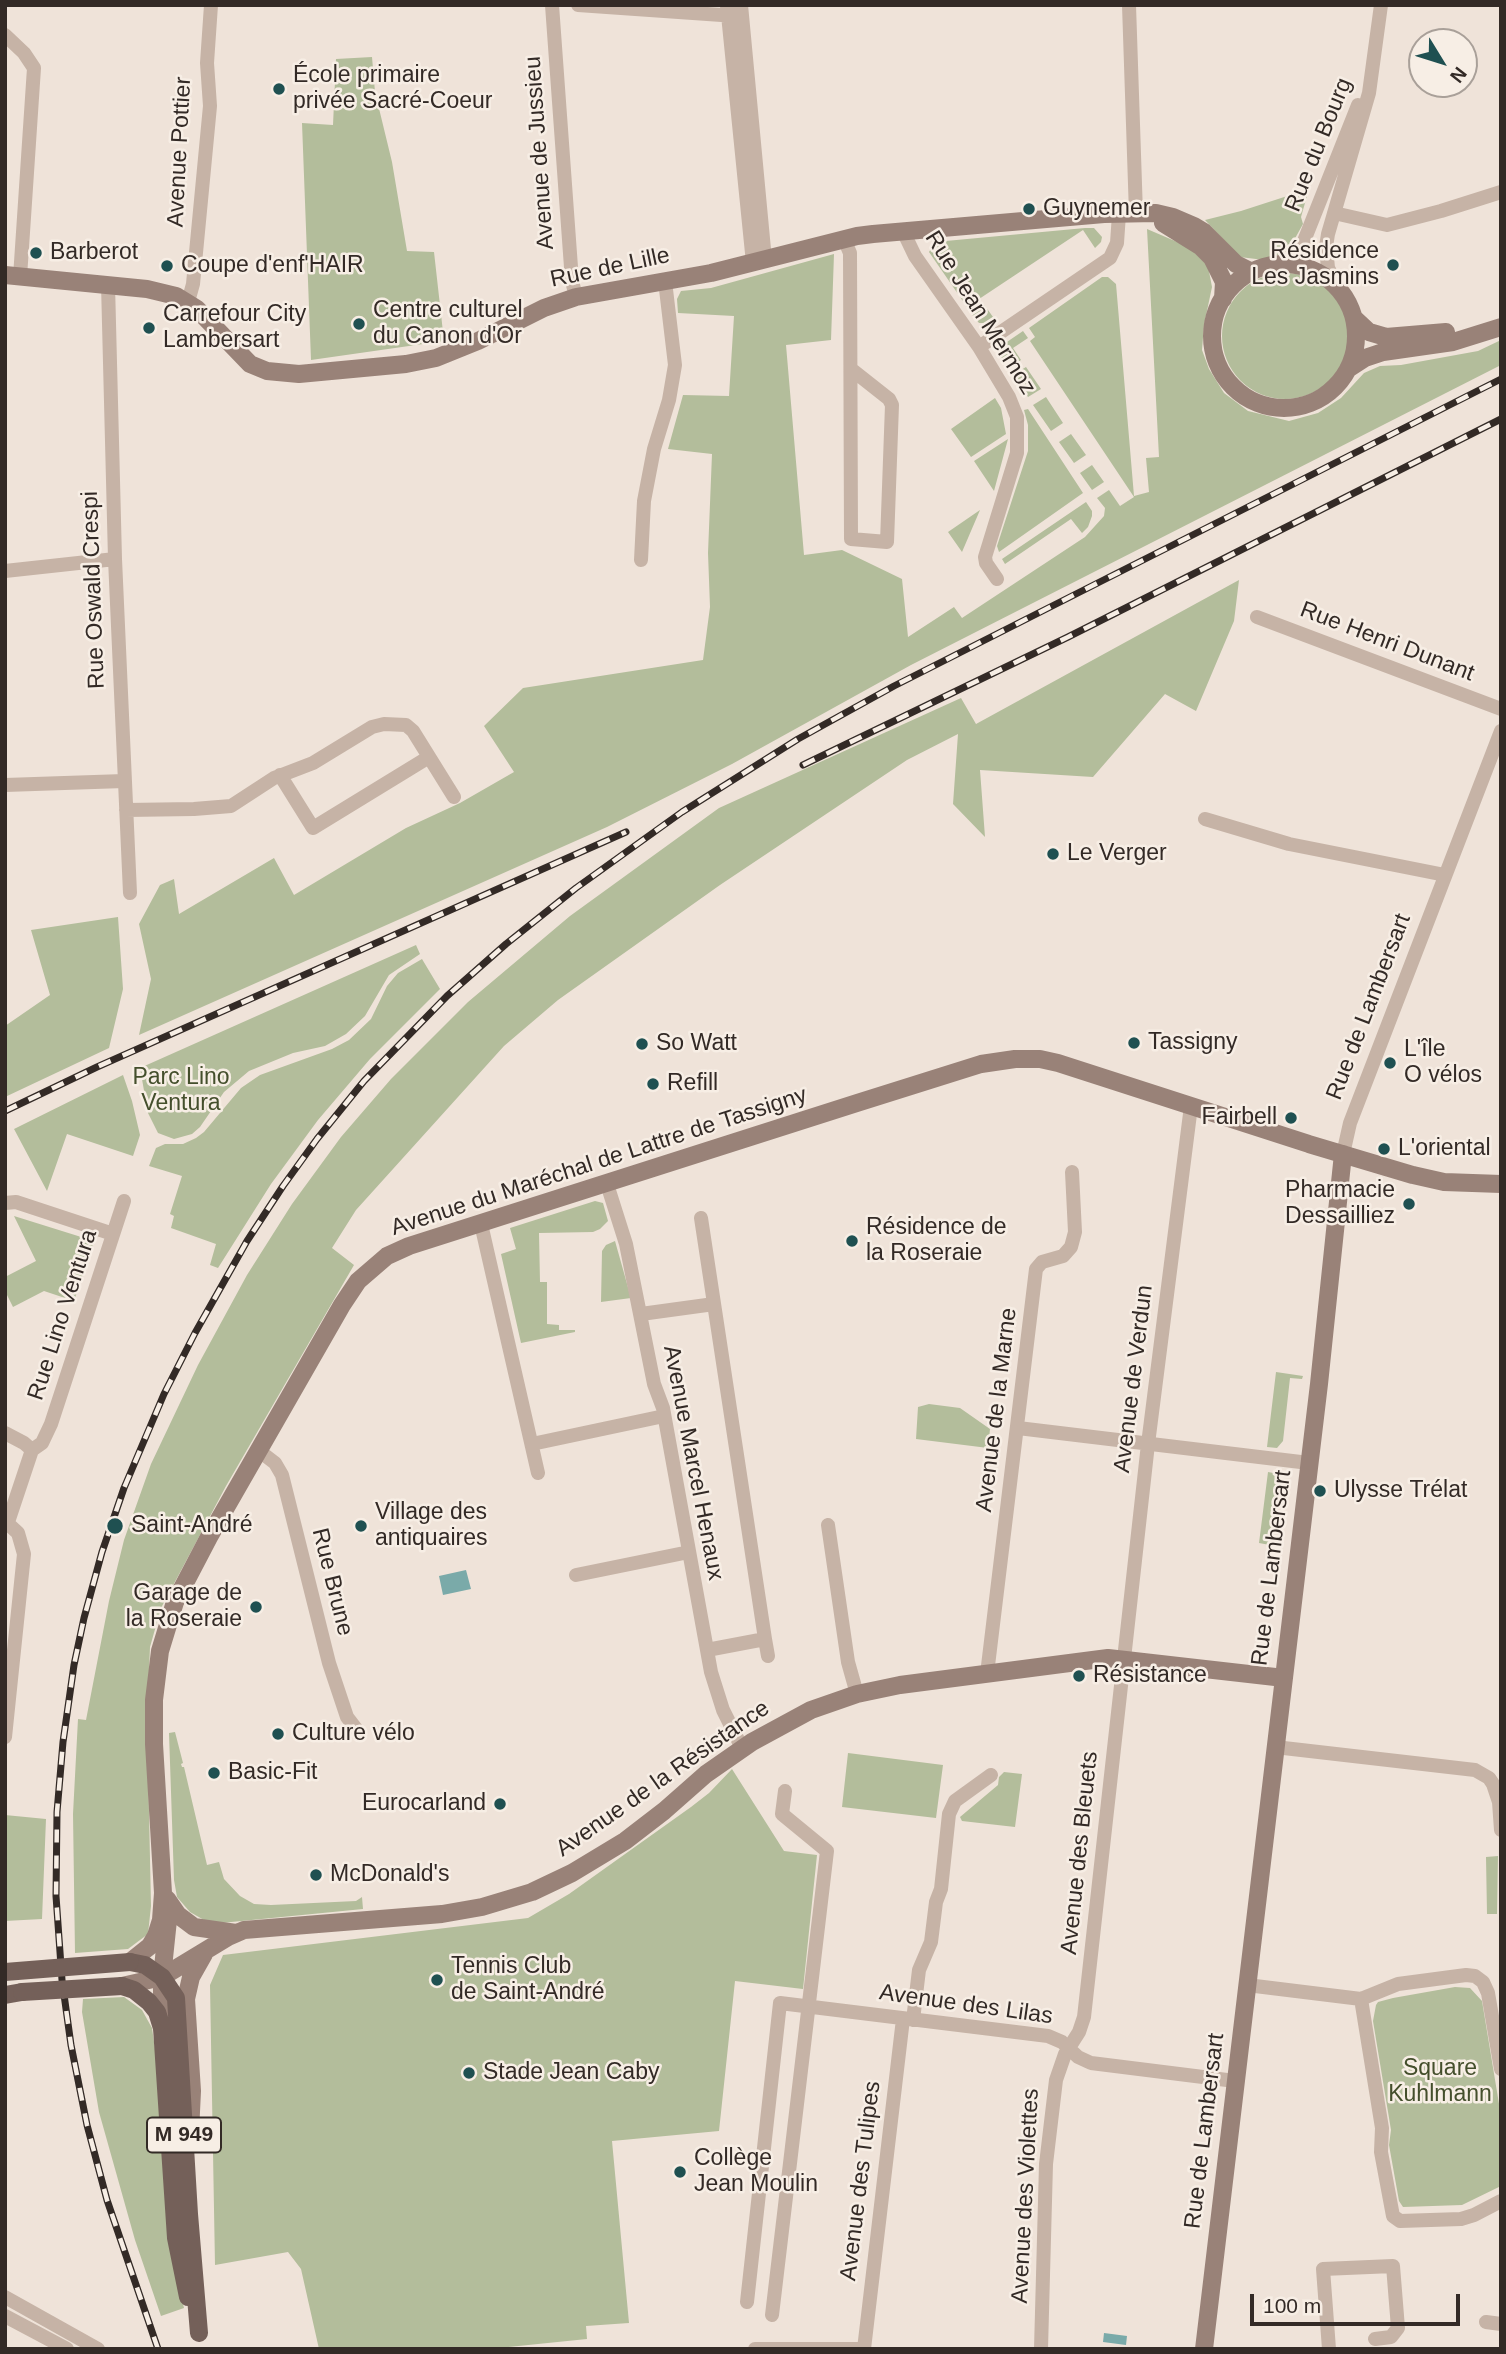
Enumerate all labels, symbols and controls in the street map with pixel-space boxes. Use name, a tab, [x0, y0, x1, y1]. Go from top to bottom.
north arrow	[1408, 28, 1478, 98]
street label: Avenue de Jussieu	[519, 55, 561, 251]
place label: École primaire privée Sacré-Coeur	[293, 62, 492, 116]
text: N	[1446, 63, 1471, 87]
street label: Rue du Bourg	[1280, 74, 1358, 216]
street label: Avenue Pottier	[162, 76, 198, 228]
marker: École primaire privée Sacré-Coeur	[271, 81, 287, 97]
place label: Guynemer	[1043, 195, 1150, 223]
marker: Guynemer	[1021, 201, 1037, 217]
street label: Rue Jean Mermoz	[919, 226, 1041, 400]
place label: Résidence Les Jasmins	[1251, 238, 1379, 292]
place label: Barberot	[50, 239, 138, 267]
street label: Rue de Lille	[548, 242, 672, 294]
marker: Barberot	[28, 245, 44, 261]
place label: Coupe d'enf'HAIR	[181, 252, 364, 280]
marker: Résidence Les Jasmins	[1385, 257, 1401, 273]
marker: Coupe d'enf'HAIR	[159, 258, 175, 274]
place label: Centre culturel du Canon d'Or	[373, 297, 523, 351]
place label: Carrefour City Lambersart	[163, 301, 306, 355]
marker: Centre culturel du Canon d'Or	[351, 316, 367, 332]
marker: Carrefour City Lambersart	[141, 320, 157, 336]
street label: Rue Oswald Crespi	[77, 491, 111, 689]
street label: Rue Henri Dunant	[1296, 596, 1478, 688]
place label: Le Verger	[1067, 840, 1167, 868]
marker: Le Verger	[1045, 846, 1061, 862]
street label: Rue de Lambersart	[1321, 910, 1417, 1104]
place label: Tassigny	[1148, 1029, 1237, 1057]
place label: So Watt	[656, 1030, 737, 1058]
marker: Tassigny	[1126, 1035, 1142, 1051]
marker: So Watt	[634, 1036, 650, 1052]
place label: L'île O vélos	[1404, 1036, 1482, 1090]
marker: L'île O vélos	[1382, 1055, 1398, 1071]
park label: Parc Lino Ventura	[132, 1064, 230, 1118]
place label: Refill	[667, 1070, 718, 1098]
marker: Refill	[645, 1076, 661, 1092]
street label: Avenue du Maréchal de Lattre de Tassigny	[388, 1082, 810, 1242]
place label: Fairbell	[1202, 1104, 1277, 1132]
marker: Fairbell	[1283, 1110, 1299, 1126]
place label: L'oriental	[1398, 1135, 1491, 1163]
marker: L'oriental	[1376, 1141, 1392, 1157]
place label: Pharmacie Dessailliez	[1285, 1177, 1395, 1231]
marker: Pharmacie Dessailliez	[1401, 1196, 1417, 1212]
place label: Résidence de la Roseraie	[866, 1214, 1007, 1268]
street label: Rue Lino Ventura	[22, 1226, 104, 1404]
marker: Résidence de la Roseraie	[844, 1233, 860, 1249]
street label: Avenue de Verdun	[1109, 1284, 1159, 1474]
street label: Avenue de la Marne	[971, 1306, 1023, 1514]
street label: Avenue Marcel Henaux	[657, 1343, 729, 1583]
street label: Rue de Lambersart	[1246, 1469, 1298, 1667]
place label: Ulysse Trélat	[1334, 1477, 1467, 1505]
marker: Ulysse Trélat	[1312, 1483, 1328, 1499]
place label: Village des antiquaires	[375, 1499, 488, 1553]
place label: Saint-André	[131, 1512, 252, 1540]
marker: Saint-André	[105, 1516, 125, 1536]
marker: Village des antiquaires	[353, 1518, 369, 1534]
street label: Rue Brune	[305, 1525, 359, 1639]
place label: Garage de la Roseraie	[126, 1580, 242, 1634]
marker: Garage de la Roseraie	[248, 1599, 264, 1615]
place label: Résistance	[1093, 1662, 1207, 1690]
marker: Résistance	[1071, 1668, 1087, 1684]
street label: Avenue de la Résistance	[551, 1695, 775, 1863]
place label: Culture vélo	[292, 1720, 415, 1748]
marker: Culture vélo	[270, 1726, 286, 1742]
street label: Avenue des Bleuets	[1056, 1750, 1104, 1956]
place label: Basic-Fit	[228, 1759, 317, 1787]
marker: Basic-Fit	[206, 1765, 222, 1781]
place label: Eurocarland	[362, 1790, 486, 1818]
marker: Eurocarland	[492, 1796, 508, 1812]
place label: McDonald's	[330, 1861, 449, 1889]
marker: McDonald's	[308, 1867, 324, 1883]
place label: Tennis Club de Saint-André	[451, 1953, 604, 2007]
marker: Tennis Club de Saint-André	[429, 1972, 445, 1988]
street label: Avenue des Lilas	[878, 1979, 1054, 2031]
street label: Rue de Lambersart	[1179, 2032, 1231, 2230]
park label: Square Kuhlmann	[1388, 2055, 1492, 2109]
place label: Stade Jean Caby	[483, 2059, 659, 2087]
marker: Stade Jean Caby	[461, 2065, 477, 2081]
street label: Avenue des Tulipes	[835, 2080, 887, 2282]
street label: Avenue des Violettes	[1007, 2088, 1045, 2304]
road number: M 949	[147, 2118, 221, 2152]
place label: Collège Jean Moulin	[694, 2145, 818, 2199]
marker: Collège Jean Moulin	[672, 2164, 688, 2180]
scale bar	[1254, 2280, 1464, 2324]
text: 100 m	[1263, 2294, 1321, 2317]

